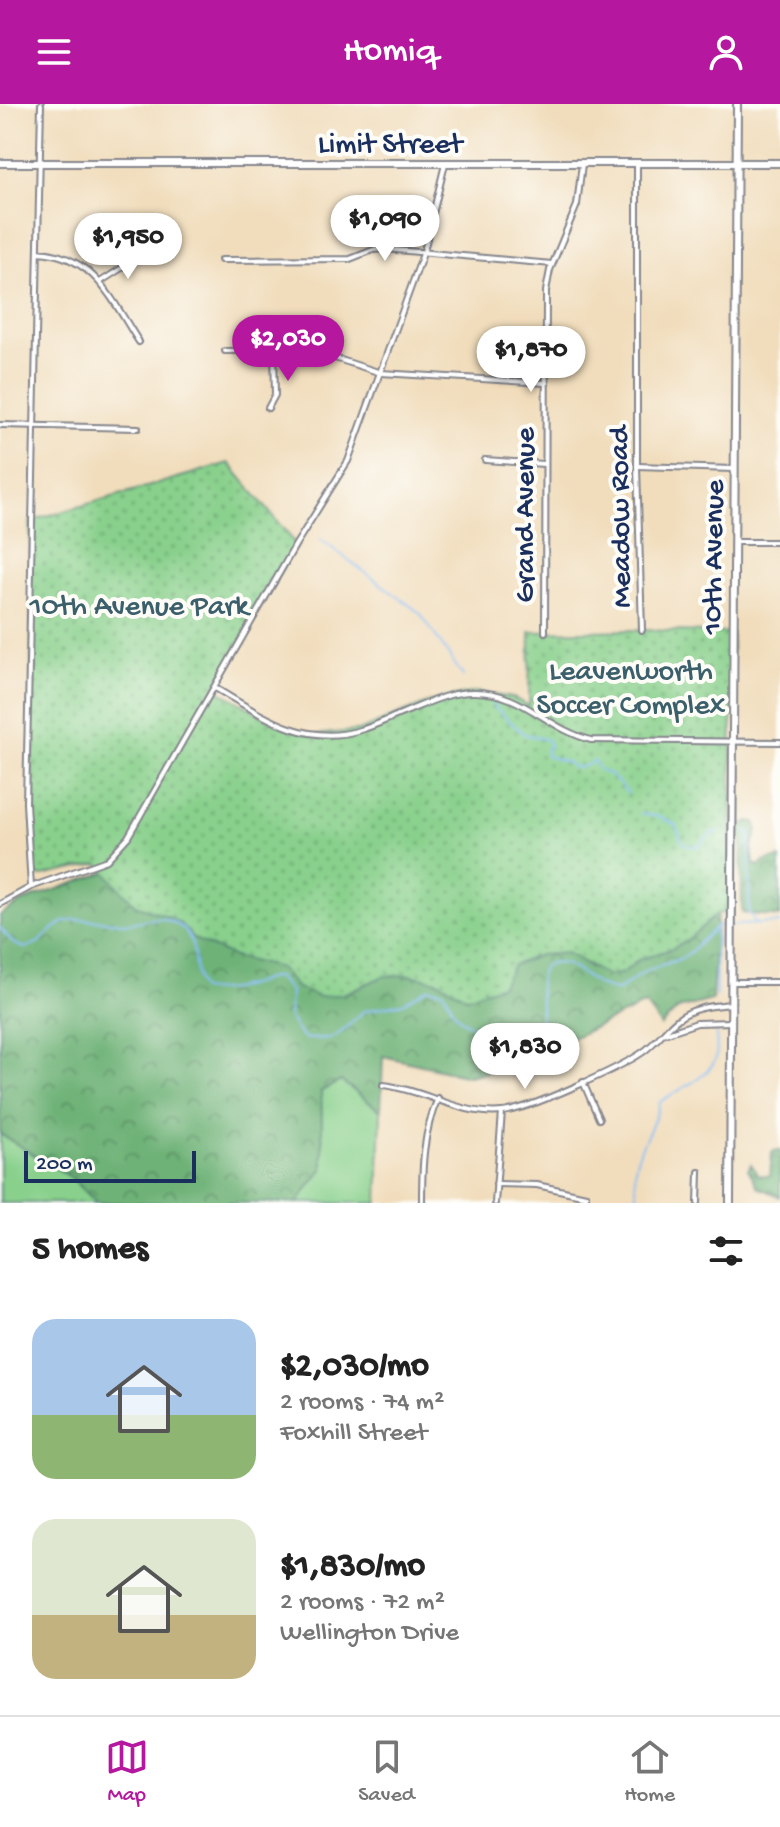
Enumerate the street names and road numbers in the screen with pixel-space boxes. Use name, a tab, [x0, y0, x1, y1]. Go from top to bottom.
street label: Limit Street	[318, 129, 465, 164]
street label: Meadow Road	[603, 423, 642, 608]
street label: Grand Avenue	[510, 427, 545, 603]
street label: 10th Avenue	[697, 479, 734, 636]

